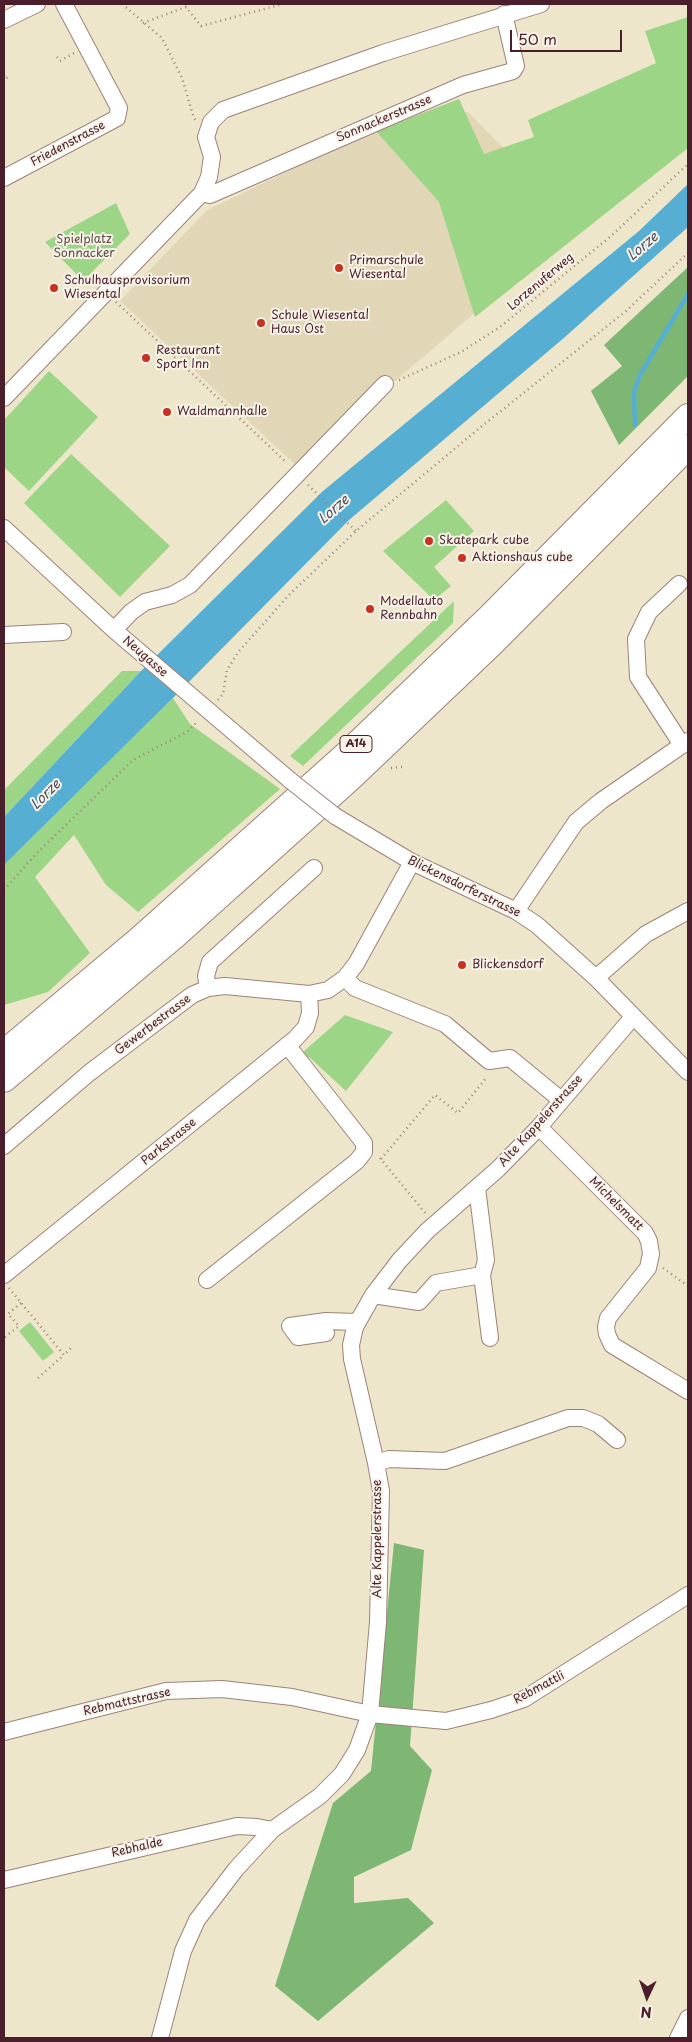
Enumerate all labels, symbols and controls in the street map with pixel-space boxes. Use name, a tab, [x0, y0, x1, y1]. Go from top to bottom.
scale bar	[512, 20, 624, 52]
text: 50 m	[518, 27, 557, 50]
street label: Sonnackerstrasse	[334, 92, 434, 146]
street label: Friedenstrasse	[28, 118, 108, 170]
water label: Lorze	[624, 229, 662, 265]
park label: Spielplatz Sonnacker	[53, 233, 115, 261]
street label: Lorzenuferweg	[505, 250, 577, 314]
place label: Primarschule Wiesental	[349, 254, 424, 282]
marker: Primarschule Wiesental	[333, 262, 345, 274]
place label: Schulhausprovisorium Wiesental	[64, 274, 190, 302]
marker: Schulhausprovisorium Wiesental	[48, 282, 60, 294]
place label: Schule Wiesental Haus Ost	[271, 309, 369, 337]
marker: Schule Wiesental Haus Ost	[255, 317, 267, 329]
place label: Restaurant Sport Inn	[156, 344, 220, 372]
marker: Restaurant Sport Inn	[140, 352, 152, 364]
place label: Waldmannhalle	[177, 405, 267, 419]
marker: Waldmannhalle	[161, 406, 173, 418]
water label: Lorze	[315, 492, 353, 528]
place label: Skatepark cube	[439, 534, 529, 548]
marker: Skatepark cube	[423, 535, 435, 547]
place label: Aktionshaus cube	[472, 551, 573, 565]
marker: Aktionshaus cube	[456, 552, 468, 564]
place label: Modellauto Rennbahn	[380, 595, 443, 623]
marker: Modellauto Rennbahn	[364, 603, 376, 615]
street label: Neugasse	[120, 634, 170, 680]
road number: A14	[340, 736, 372, 752]
water label: Lorze	[28, 777, 64, 813]
street label: Blickensdorferstrasse	[405, 853, 523, 921]
place label: Blickensdorf	[472, 958, 543, 972]
marker: Blickensdorf	[456, 959, 468, 971]
street label: Gewerbestrasse	[112, 992, 194, 1058]
street label: Alte Kappelerstrasse	[496, 1072, 586, 1170]
street label: Parkstrasse	[139, 1115, 199, 1169]
street label: Michelsmatt	[586, 1174, 646, 1234]
street label: Alte Kappelerstrasse	[371, 1480, 385, 1598]
street label: Rebmattli	[511, 1669, 567, 1707]
street label: Rebmattstrasse	[82, 1685, 172, 1719]
street label: Rebhalde	[110, 1835, 164, 1861]
north arrow	[622, 1972, 672, 2022]
text: N	[640, 2002, 652, 2023]

